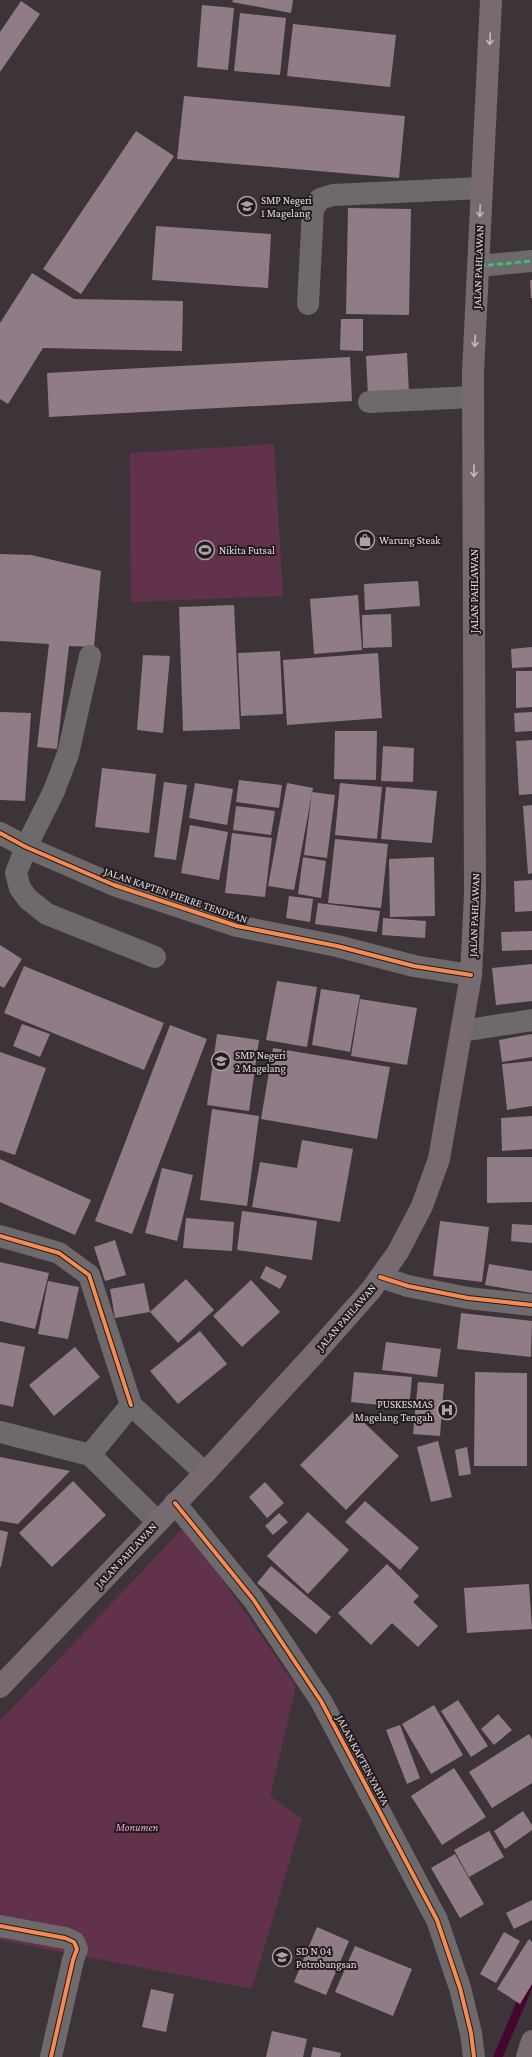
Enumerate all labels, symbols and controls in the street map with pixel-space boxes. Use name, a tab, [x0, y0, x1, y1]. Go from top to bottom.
one-way arrow	[486, 32, 493, 45]
place label: SMP Negeri 1 Magelang	[261, 194, 312, 220]
school or university icon: SMP Negeri 1 Magelang	[236, 195, 258, 217]
one-way arrow	[477, 204, 484, 217]
street label: JALAN PAHLAWAN	[471, 225, 486, 310]
one-way arrow	[471, 334, 478, 347]
one-way arrow	[470, 464, 478, 477]
shop icon: Warung Steak	[354, 529, 376, 551]
place label: Warung Steak	[379, 534, 441, 547]
sports icon: Nikita Futsal	[194, 539, 216, 561]
place label: Nikita Futsal	[219, 544, 275, 556]
street label: JALAN PAHLAWAN	[468, 549, 481, 634]
street label: JALAN KAPTEN PIERRE TENDEAN	[102, 864, 249, 926]
street label: JALAN PAHLAWAN	[467, 873, 482, 958]
place label: SMP Negeri 2 Magelang	[235, 1049, 287, 1075]
school or university icon: SMP Negeri 2 Magelang	[210, 1050, 232, 1072]
street label: JALAN PAHLAWAN	[313, 1281, 379, 1354]
place label: PUSKESMAS Magelang Tengah	[355, 1398, 433, 1424]
hospital icon: PUSKESMAS Magelang Tengah	[436, 1399, 458, 1421]
street label: JALAN PAHLAWAN	[92, 1520, 160, 1591]
street label: JALAN KAPTEN YAHYA	[333, 1712, 392, 1808]
park label: Monumen	[115, 1821, 159, 1833]
place label: SD N 04 Potrobangsan	[296, 1945, 357, 1971]
school or university icon: SD N 04 Potrobangsan	[271, 1946, 293, 1968]

